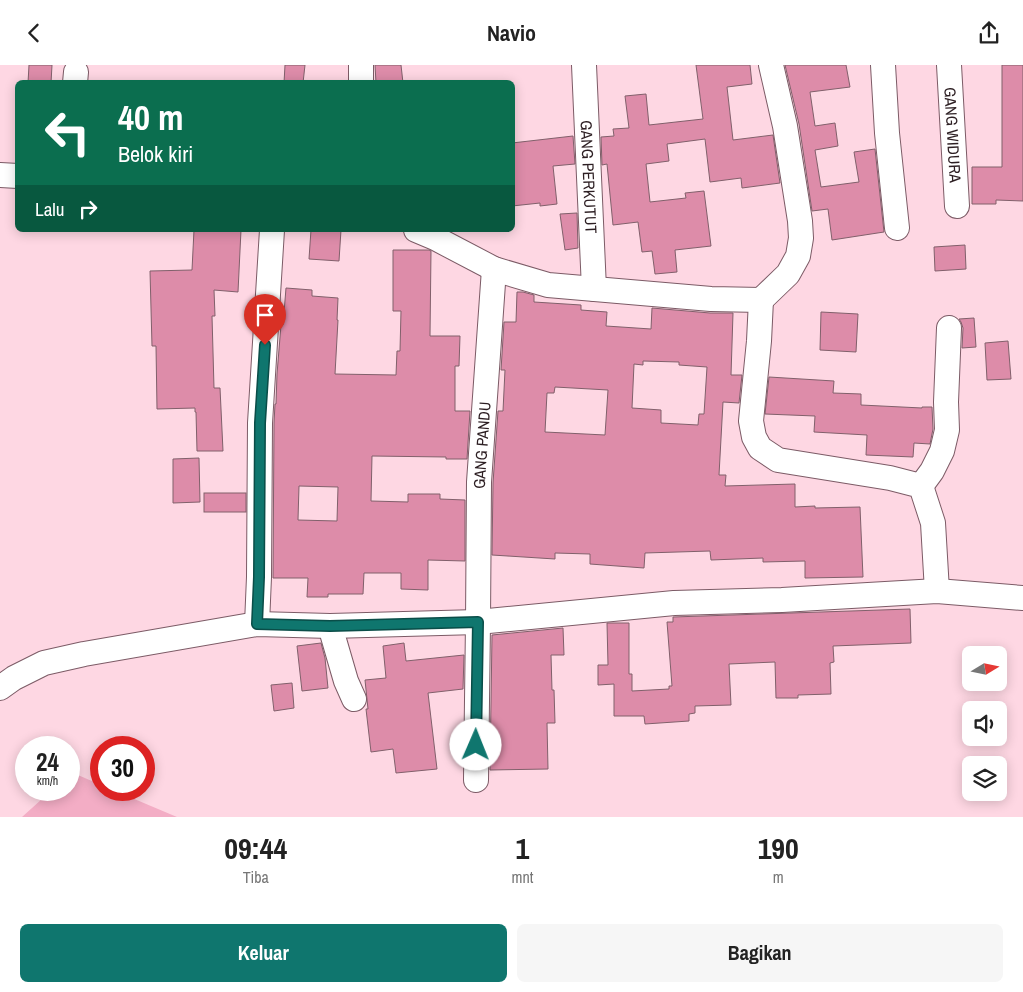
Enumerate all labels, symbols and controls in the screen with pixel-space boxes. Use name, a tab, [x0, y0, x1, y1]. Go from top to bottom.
text: Navio	[487, 18, 536, 48]
icon: back	[20, 19, 48, 47]
icon: share	[975, 19, 1003, 47]
street label: GANG WIDURA	[939, 87, 967, 183]
text: 40 m	[118, 94, 183, 141]
icon: left	[35, 100, 100, 165]
street label: GANG PERKUTUT	[575, 120, 603, 234]
text: Belok kiri	[118, 139, 193, 169]
icon: right	[74, 195, 102, 223]
text: Lalu	[35, 196, 64, 222]
pin	[244, 294, 286, 345]
icon: arrive	[251, 301, 279, 329]
street label: GANG PANDU	[468, 401, 496, 489]
north arrow	[962, 646, 1008, 691]
map controls	[962, 646, 1007, 801]
button: sound	[962, 701, 1007, 746]
position arrow	[449, 718, 501, 770]
speed limit sign: 30	[90, 736, 155, 801]
text: 24	[36, 745, 59, 779]
button: layers	[962, 756, 1007, 801]
text: km/h	[37, 773, 58, 789]
text: 09:44	[224, 828, 287, 868]
text: 1	[516, 828, 529, 868]
text: 190	[758, 828, 799, 868]
text: Tiba	[243, 866, 269, 888]
text: mnt	[511, 866, 533, 888]
text: m	[773, 866, 784, 888]
button: Keluar	[20, 924, 507, 982]
button: Bagikan	[517, 924, 1003, 982]

